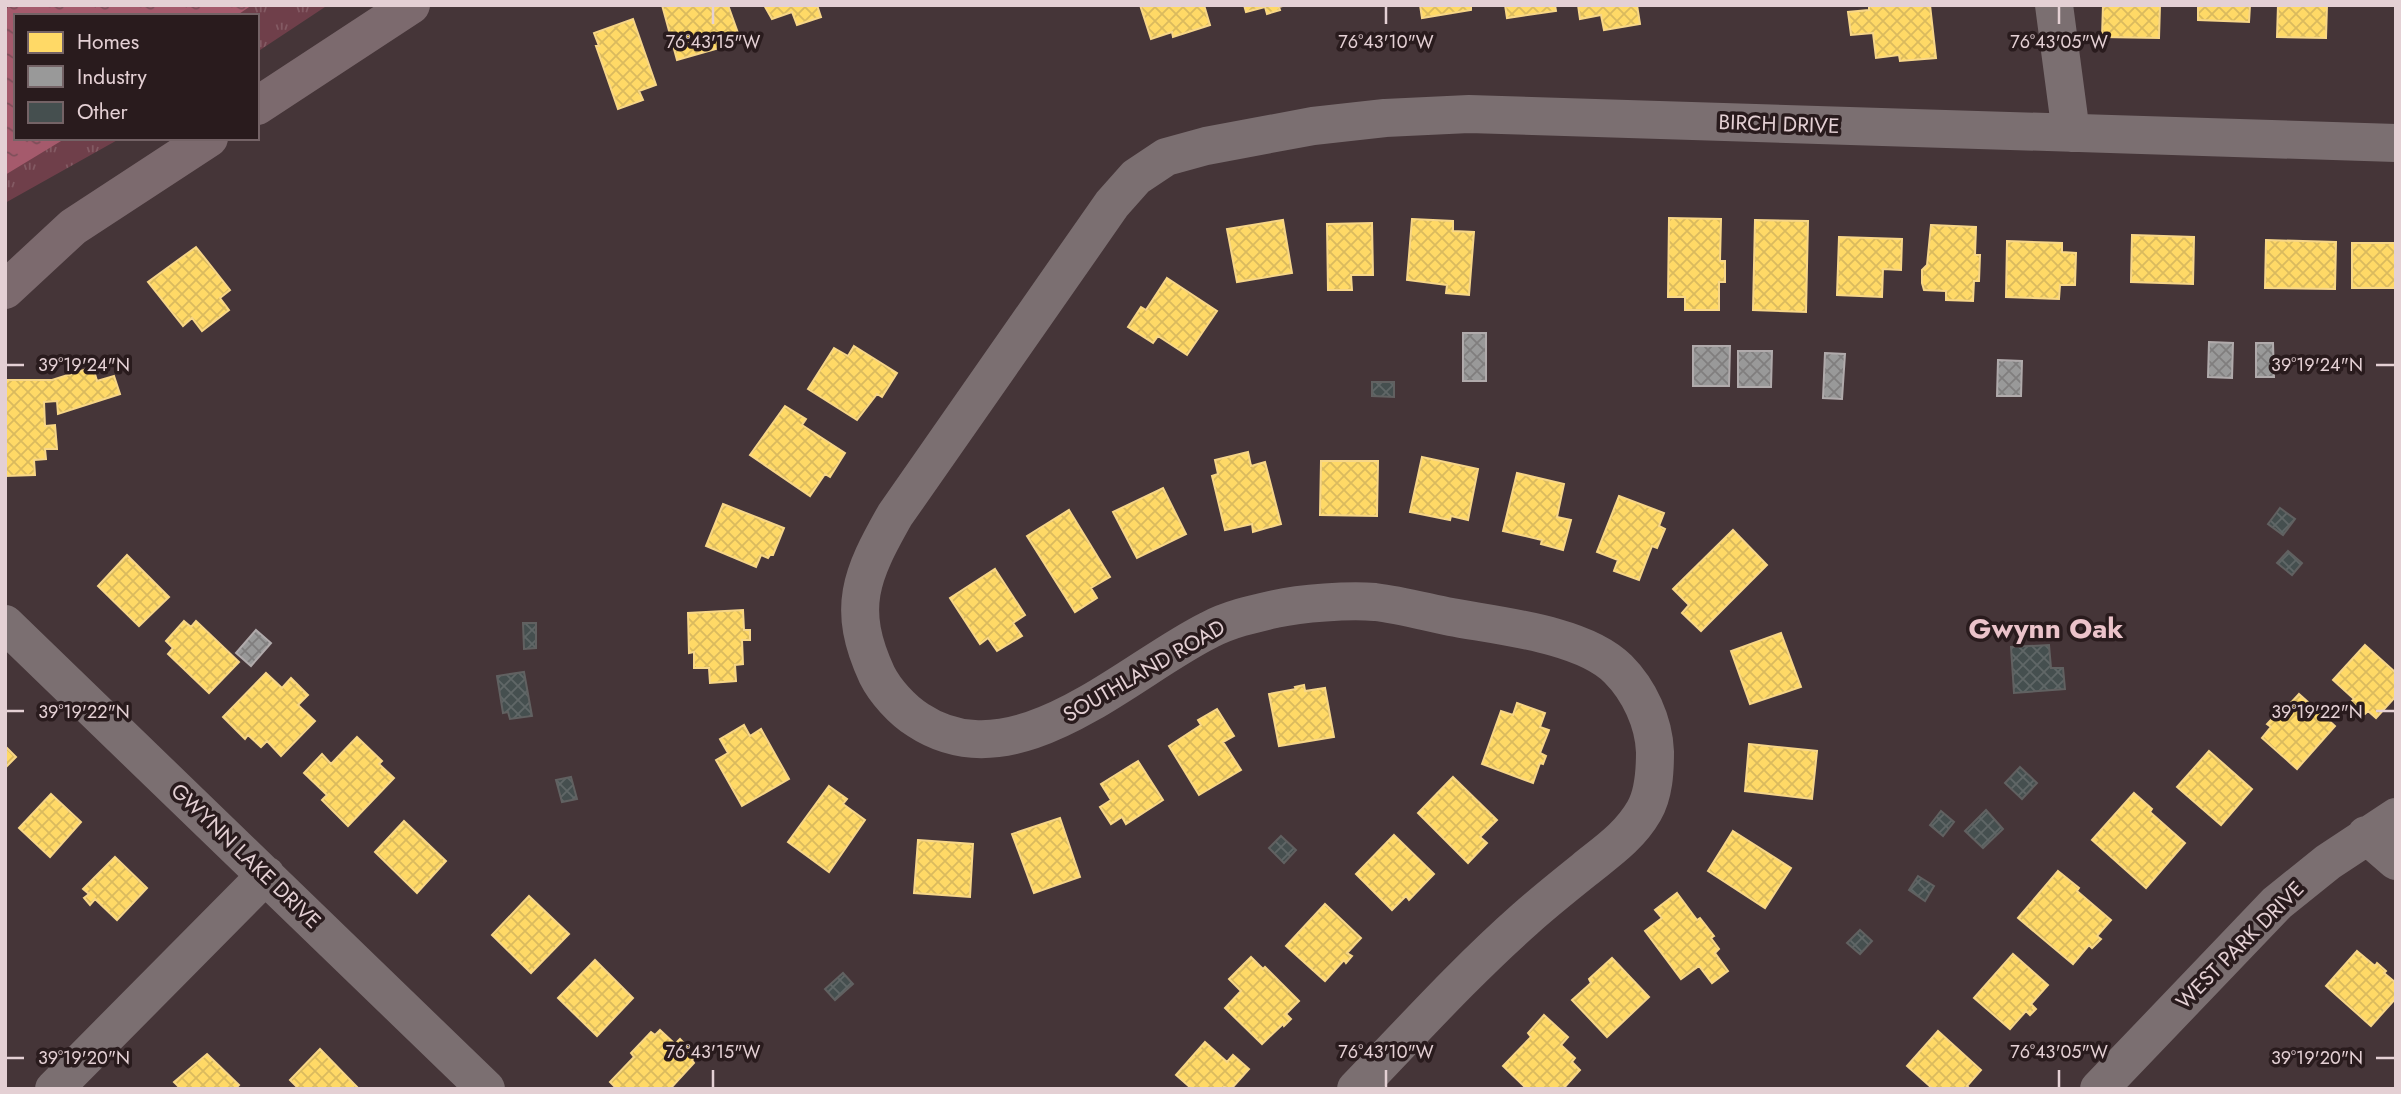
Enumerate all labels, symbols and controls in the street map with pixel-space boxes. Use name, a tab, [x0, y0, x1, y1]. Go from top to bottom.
legend	[14, 14, 259, 140]
text: Homes	[77, 27, 139, 57]
text: 76°43'15"W	[666, 29, 761, 55]
text: 76°43'10"W	[1338, 29, 1434, 55]
text: 76°43'05"W	[2010, 29, 2108, 55]
text: Industry	[77, 62, 148, 92]
text: Other	[77, 97, 128, 127]
street label: BIRCH DRIVE	[1718, 107, 1840, 141]
text: 39°19'24"N	[38, 352, 130, 378]
text: 39°19'24"N	[2271, 352, 2363, 378]
district label: Gwynn Oak	[1969, 608, 2123, 649]
street label: SOUTHLAND ROAD	[1057, 612, 1231, 730]
text: 39°19'22"N	[38, 699, 130, 725]
text: 39°19'22"N	[2271, 699, 2363, 725]
street label: GWYNN LAKE DRIVE	[164, 776, 328, 936]
street label: WEST PARK DRIVE	[2169, 874, 2311, 1016]
text: 76°43'15"W	[666, 1039, 761, 1065]
text: 76°43'10"W	[1338, 1039, 1434, 1065]
text: 76°43'05"W	[2010, 1039, 2108, 1065]
text: 39°19'20"N	[38, 1045, 130, 1071]
text: 39°19'20"N	[2271, 1045, 2363, 1071]

